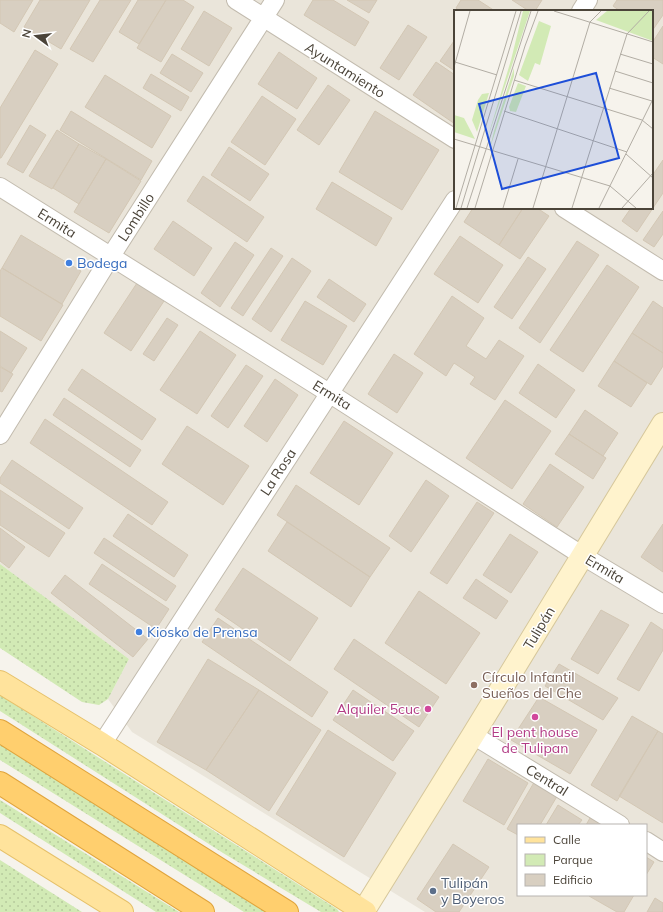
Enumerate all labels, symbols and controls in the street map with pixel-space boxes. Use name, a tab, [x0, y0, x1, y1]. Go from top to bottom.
inset map	[454, 10, 653, 209]
north arrow	[16, 16, 56, 56]
text: N	[19, 28, 34, 39]
street label: Ayuntamiento	[302, 38, 388, 102]
street label: Lombillo	[114, 189, 158, 245]
street label: Ermita	[34, 204, 80, 242]
place label: Bodega	[77, 254, 127, 272]
marker: Bodega	[64, 258, 74, 268]
street label: Ermita	[309, 376, 355, 414]
street label: La Rosa	[256, 445, 300, 499]
street label: Ermita	[582, 550, 628, 588]
street label: Tulipán	[519, 603, 559, 653]
place label: Kiosko de Prensa	[147, 623, 258, 641]
marker: Kiosko de Prensa	[134, 627, 144, 637]
place label: Círculo Infantil Sueños del Che	[482, 668, 582, 702]
marker: Círculo Infantil Sueños del Che	[469, 680, 479, 690]
place label: Alquiler 5cuc	[337, 700, 420, 718]
marker: Alquiler 5cuc	[423, 704, 433, 714]
marker: El pent house de Tulipan	[530, 712, 540, 722]
place label: El pent house de Tulipan	[492, 723, 578, 757]
street label: Central	[522, 760, 572, 800]
legend	[517, 824, 647, 896]
text: Calle	[553, 832, 580, 847]
text: Parque	[553, 852, 593, 867]
text: Edificio	[553, 872, 593, 887]
place label: Tulipán y Boyeros	[441, 874, 504, 908]
marker: Tulipán y Boyeros	[428, 886, 438, 896]

